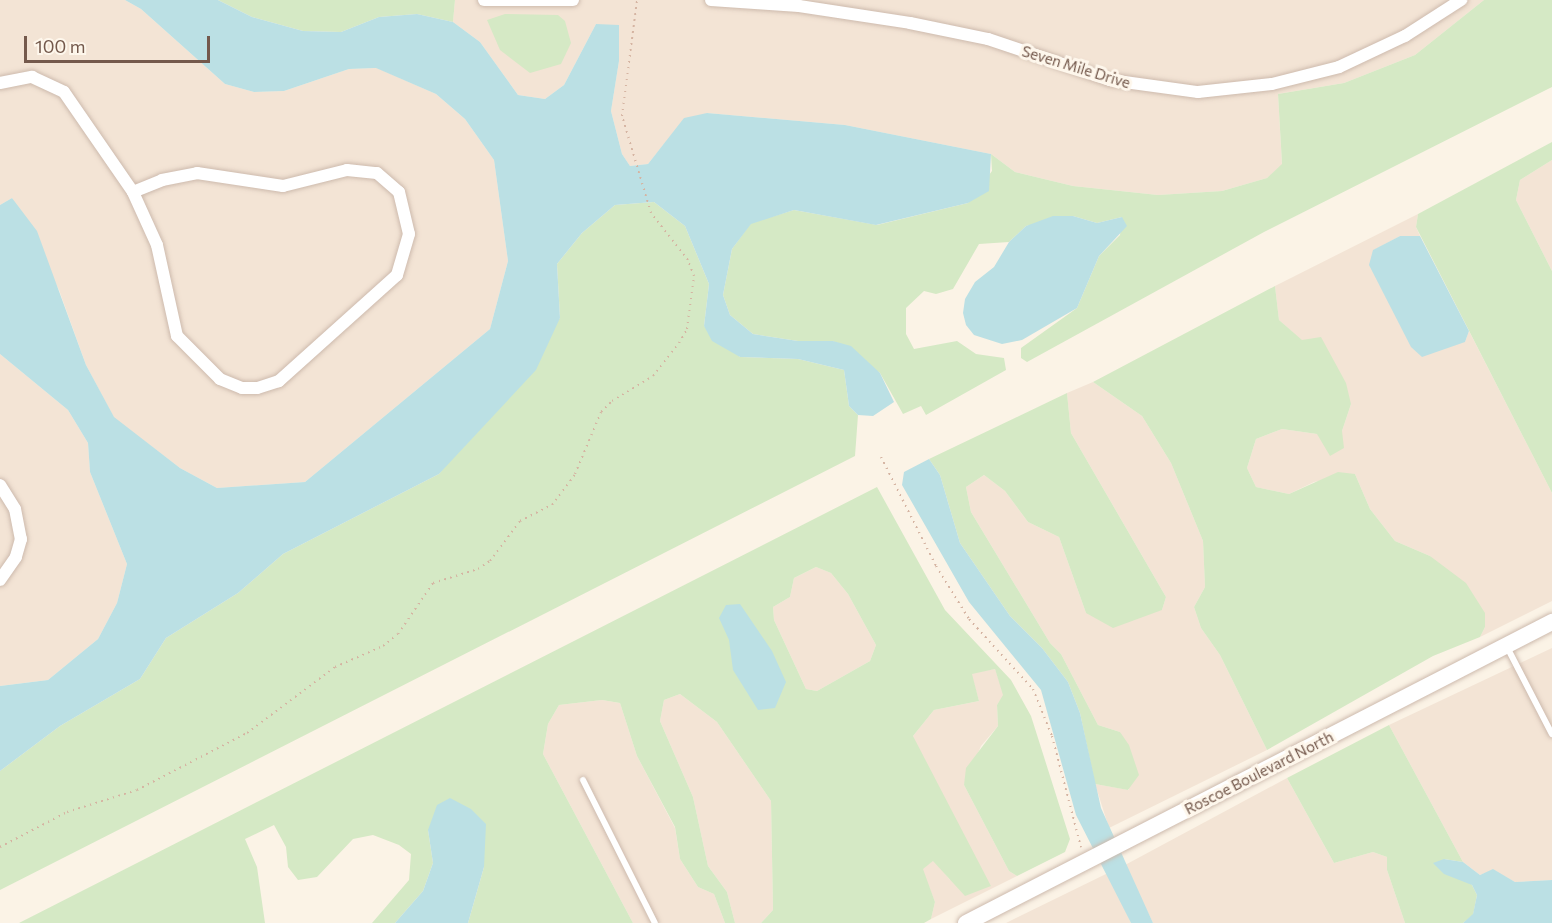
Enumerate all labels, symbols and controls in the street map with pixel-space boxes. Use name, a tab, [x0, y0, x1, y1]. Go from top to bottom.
scale bar	[27, 24, 213, 62]
text: 100 m	[35, 35, 85, 57]
street label: Seven Mile Drive	[1020, 42, 1132, 92]
street label: Roscoe Boulevard North	[1182, 728, 1336, 818]

